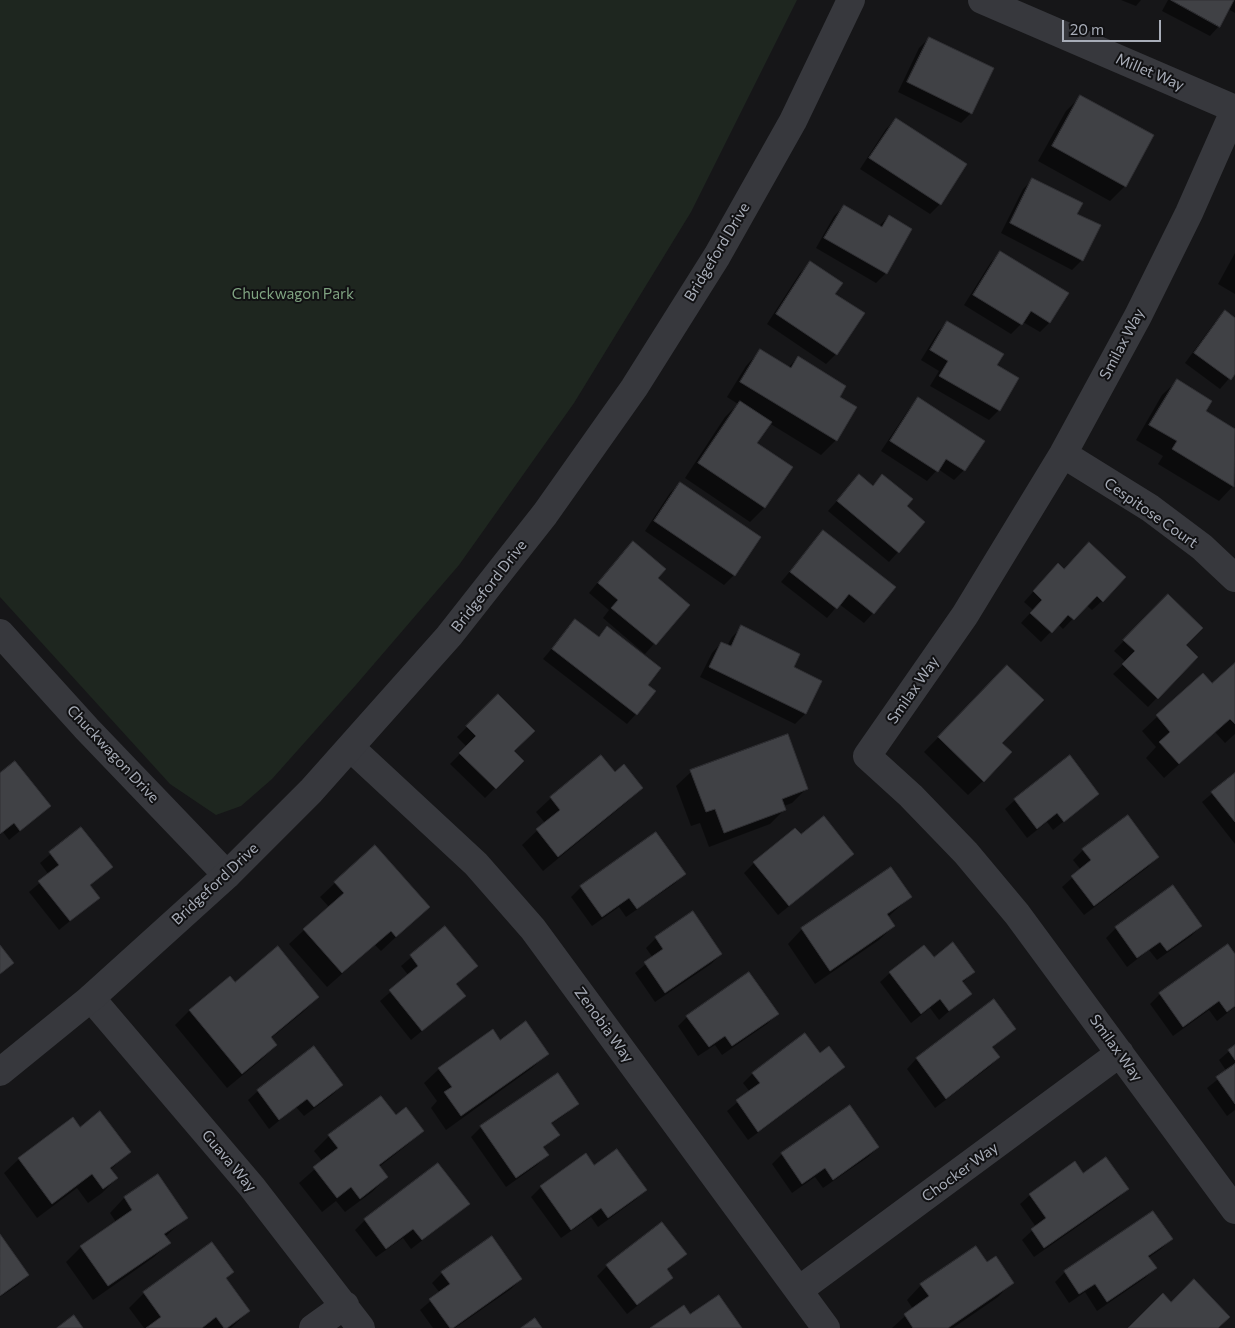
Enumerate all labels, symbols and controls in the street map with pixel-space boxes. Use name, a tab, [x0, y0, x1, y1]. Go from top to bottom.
scale bar	[1065, 10, 1164, 42]
text: 20 m	[1070, 20, 1104, 38]
street label: Millet Way	[1113, 50, 1187, 94]
street label: Bridgeford Drive	[680, 199, 754, 305]
park label: Chuckwagon Park	[232, 285, 354, 303]
street label: Smilax Way	[1096, 305, 1148, 383]
street label: Cespitose Court	[1101, 474, 1201, 552]
street label: Bridgeford Drive	[447, 536, 531, 636]
street label: Smilax Way	[883, 653, 943, 727]
street label: Chuckwagon Drive	[63, 701, 163, 807]
street label: Bridgeford Drive	[168, 839, 262, 929]
street label: Zenobia Way	[571, 984, 637, 1066]
street label: Smilax Way	[1086, 1011, 1146, 1085]
street label: Guava Way	[198, 1126, 260, 1196]
street label: Chocker Way	[918, 1138, 1002, 1206]

